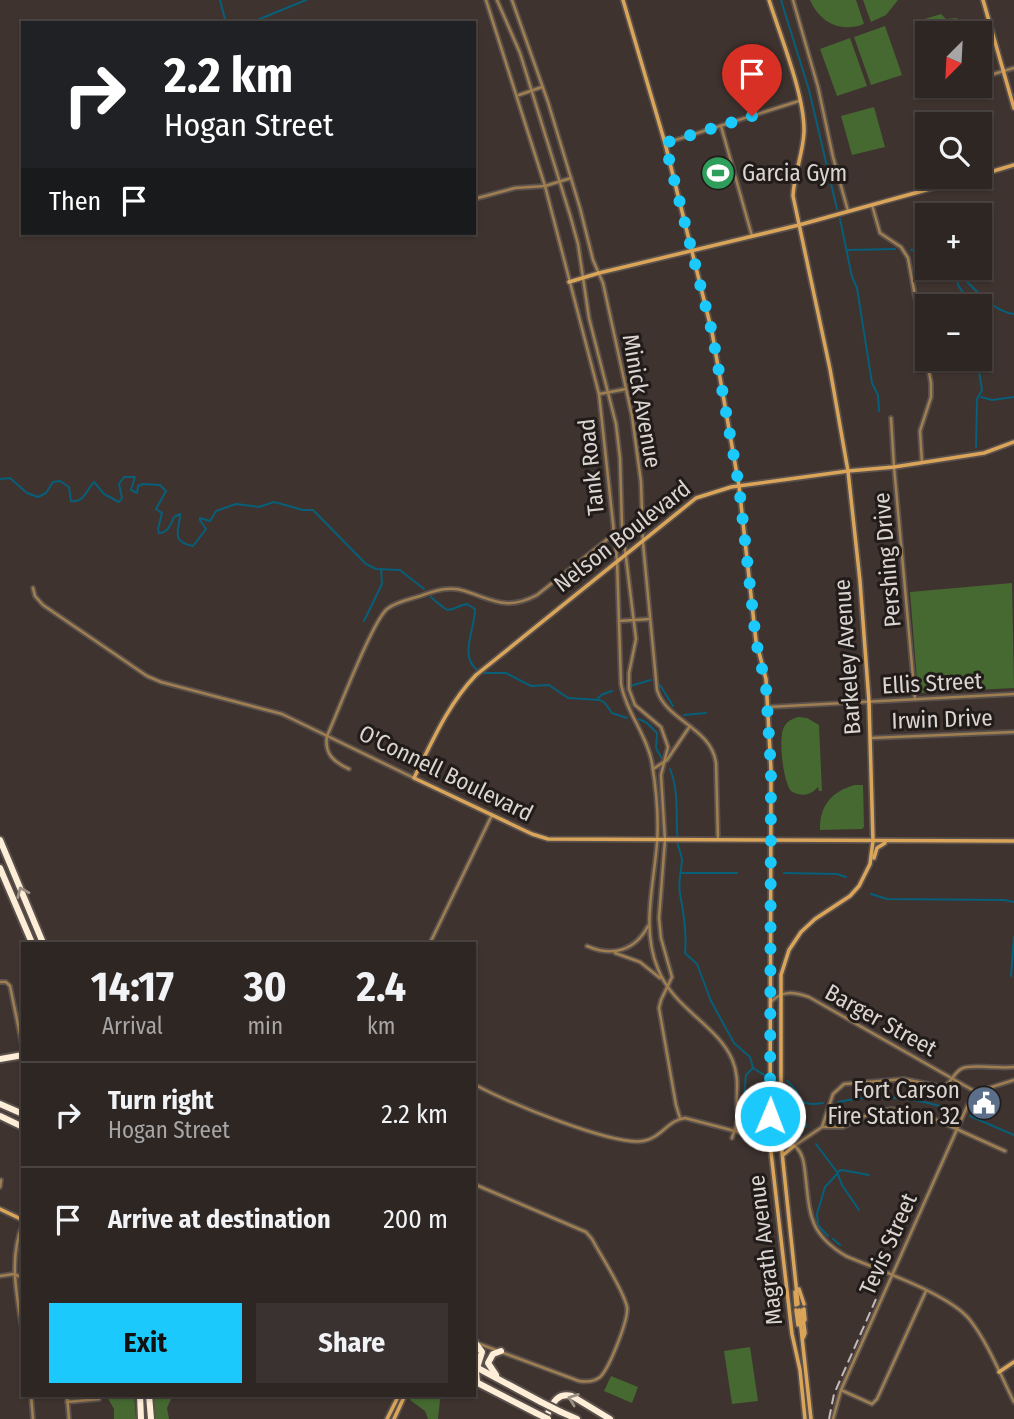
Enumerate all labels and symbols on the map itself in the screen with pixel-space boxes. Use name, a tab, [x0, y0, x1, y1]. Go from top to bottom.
north arrow	[915, 21, 992, 98]
pin	[722, 44, 782, 116]
sports icon: Garcia Gym	[699, 154, 737, 192]
place label: Garcia Gym	[742, 159, 847, 187]
street label: Minick Avenue	[616, 332, 668, 470]
street label: Tank Road	[572, 417, 610, 517]
street label: Nelson Boulevard	[548, 474, 696, 598]
street label: Pershing Drive	[867, 491, 907, 629]
street label: Barkeley Avenue	[828, 578, 866, 736]
street label: Ellis Street	[881, 666, 983, 700]
street label: Irwin Drive	[891, 703, 993, 735]
street label: O'Connell Boulevard	[354, 719, 538, 827]
one-way arrow	[16, 886, 30, 899]
street label: Barger Street	[820, 978, 942, 1062]
place label: Fort Carson Fire Station 32	[827, 1076, 960, 1130]
position arrow	[733, 1079, 807, 1153]
public building icon: Fort Carson Fire Station 32	[965, 1084, 1003, 1122]
street label: Magrath Avenue	[742, 1173, 788, 1327]
street label: Tevis Street	[853, 1188, 923, 1299]
one-way arrow	[568, 1393, 580, 1407]

